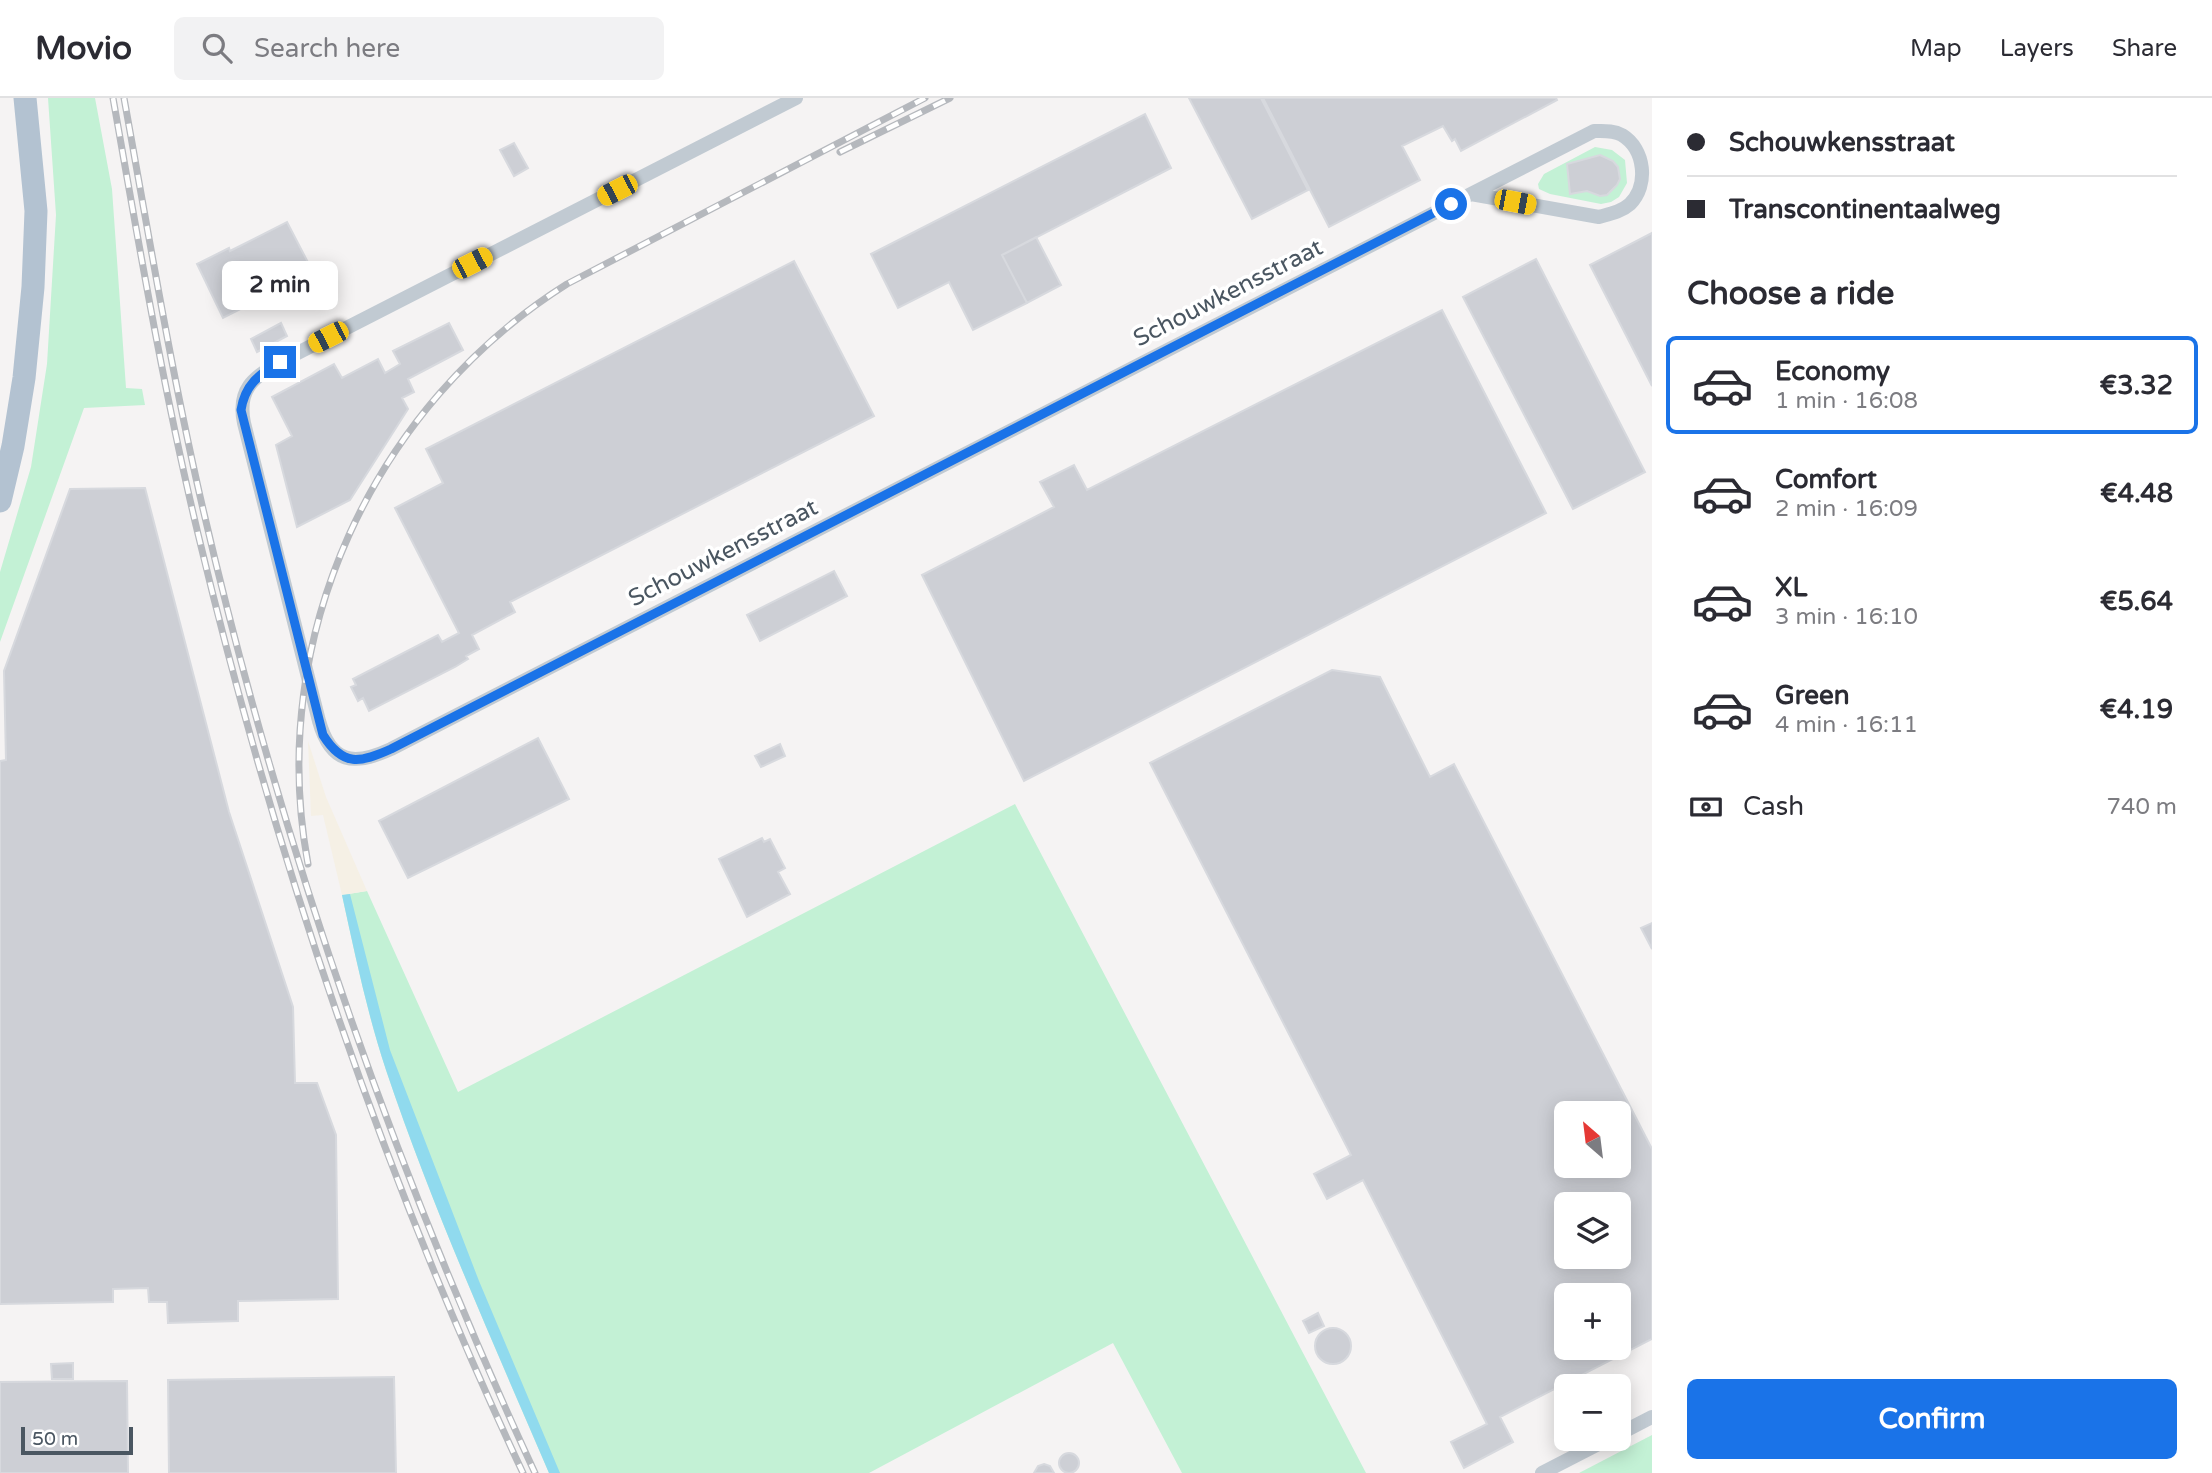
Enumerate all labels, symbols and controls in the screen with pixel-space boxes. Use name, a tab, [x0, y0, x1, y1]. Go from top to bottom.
search box	[174, 17, 664, 80]
text: Movio	[35, 29, 132, 68]
icon: search	[198, 29, 236, 67]
text: Search here	[254, 33, 400, 64]
text: Map	[1910, 34, 1962, 63]
text: Layers	[2000, 34, 2074, 63]
text: Share	[2112, 34, 2177, 63]
text: Schouwkensstraat	[1729, 127, 1955, 158]
car	[594, 171, 641, 209]
route start	[1435, 188, 1467, 220]
car	[1493, 188, 1538, 216]
text: Transcontinentaalweg	[1729, 194, 2001, 225]
street label: Schouwkensstraat	[1128, 233, 1328, 353]
car	[449, 244, 496, 282]
callout: 2 min	[222, 260, 338, 310]
text: 2 min	[249, 271, 311, 299]
text: Choose a ride	[1687, 275, 1894, 313]
car	[305, 318, 352, 356]
route end	[264, 346, 296, 378]
icon: car	[1691, 354, 1754, 417]
text: Economy	[1775, 356, 1890, 387]
text: €3.32	[2100, 370, 2173, 401]
text: 1 min · 16:08	[1775, 387, 1918, 415]
icon: car	[1691, 462, 1754, 525]
text: Comfort	[1775, 464, 1877, 495]
text: €4.48	[2100, 478, 2173, 509]
street label: Schouwkensstraat	[623, 493, 823, 613]
text: 2 min · 16:09	[1775, 495, 1918, 523]
icon: car	[1691, 570, 1754, 633]
text: XL	[1775, 572, 1807, 603]
text: €5.64	[2100, 586, 2173, 617]
text: 3 min · 16:10	[1775, 603, 1918, 631]
icon: car	[1691, 678, 1754, 741]
text: Green	[1775, 680, 1850, 711]
text: €4.19	[2100, 694, 2173, 725]
text: 4 min · 16:11	[1775, 711, 1918, 739]
icon: cash	[1687, 788, 1725, 826]
text: Cash	[1743, 791, 1804, 822]
text: 740 m	[2107, 793, 2177, 821]
north arrow	[1554, 1101, 1631, 1178]
map controls	[1554, 1101, 1631, 1451]
button: layers	[1554, 1192, 1631, 1269]
button: +	[1554, 1283, 1631, 1360]
button: −	[1554, 1374, 1631, 1451]
button: Confirm	[1687, 1379, 2177, 1459]
scale bar	[21, 1424, 133, 1456]
text: 50 m	[32, 1428, 78, 1450]

